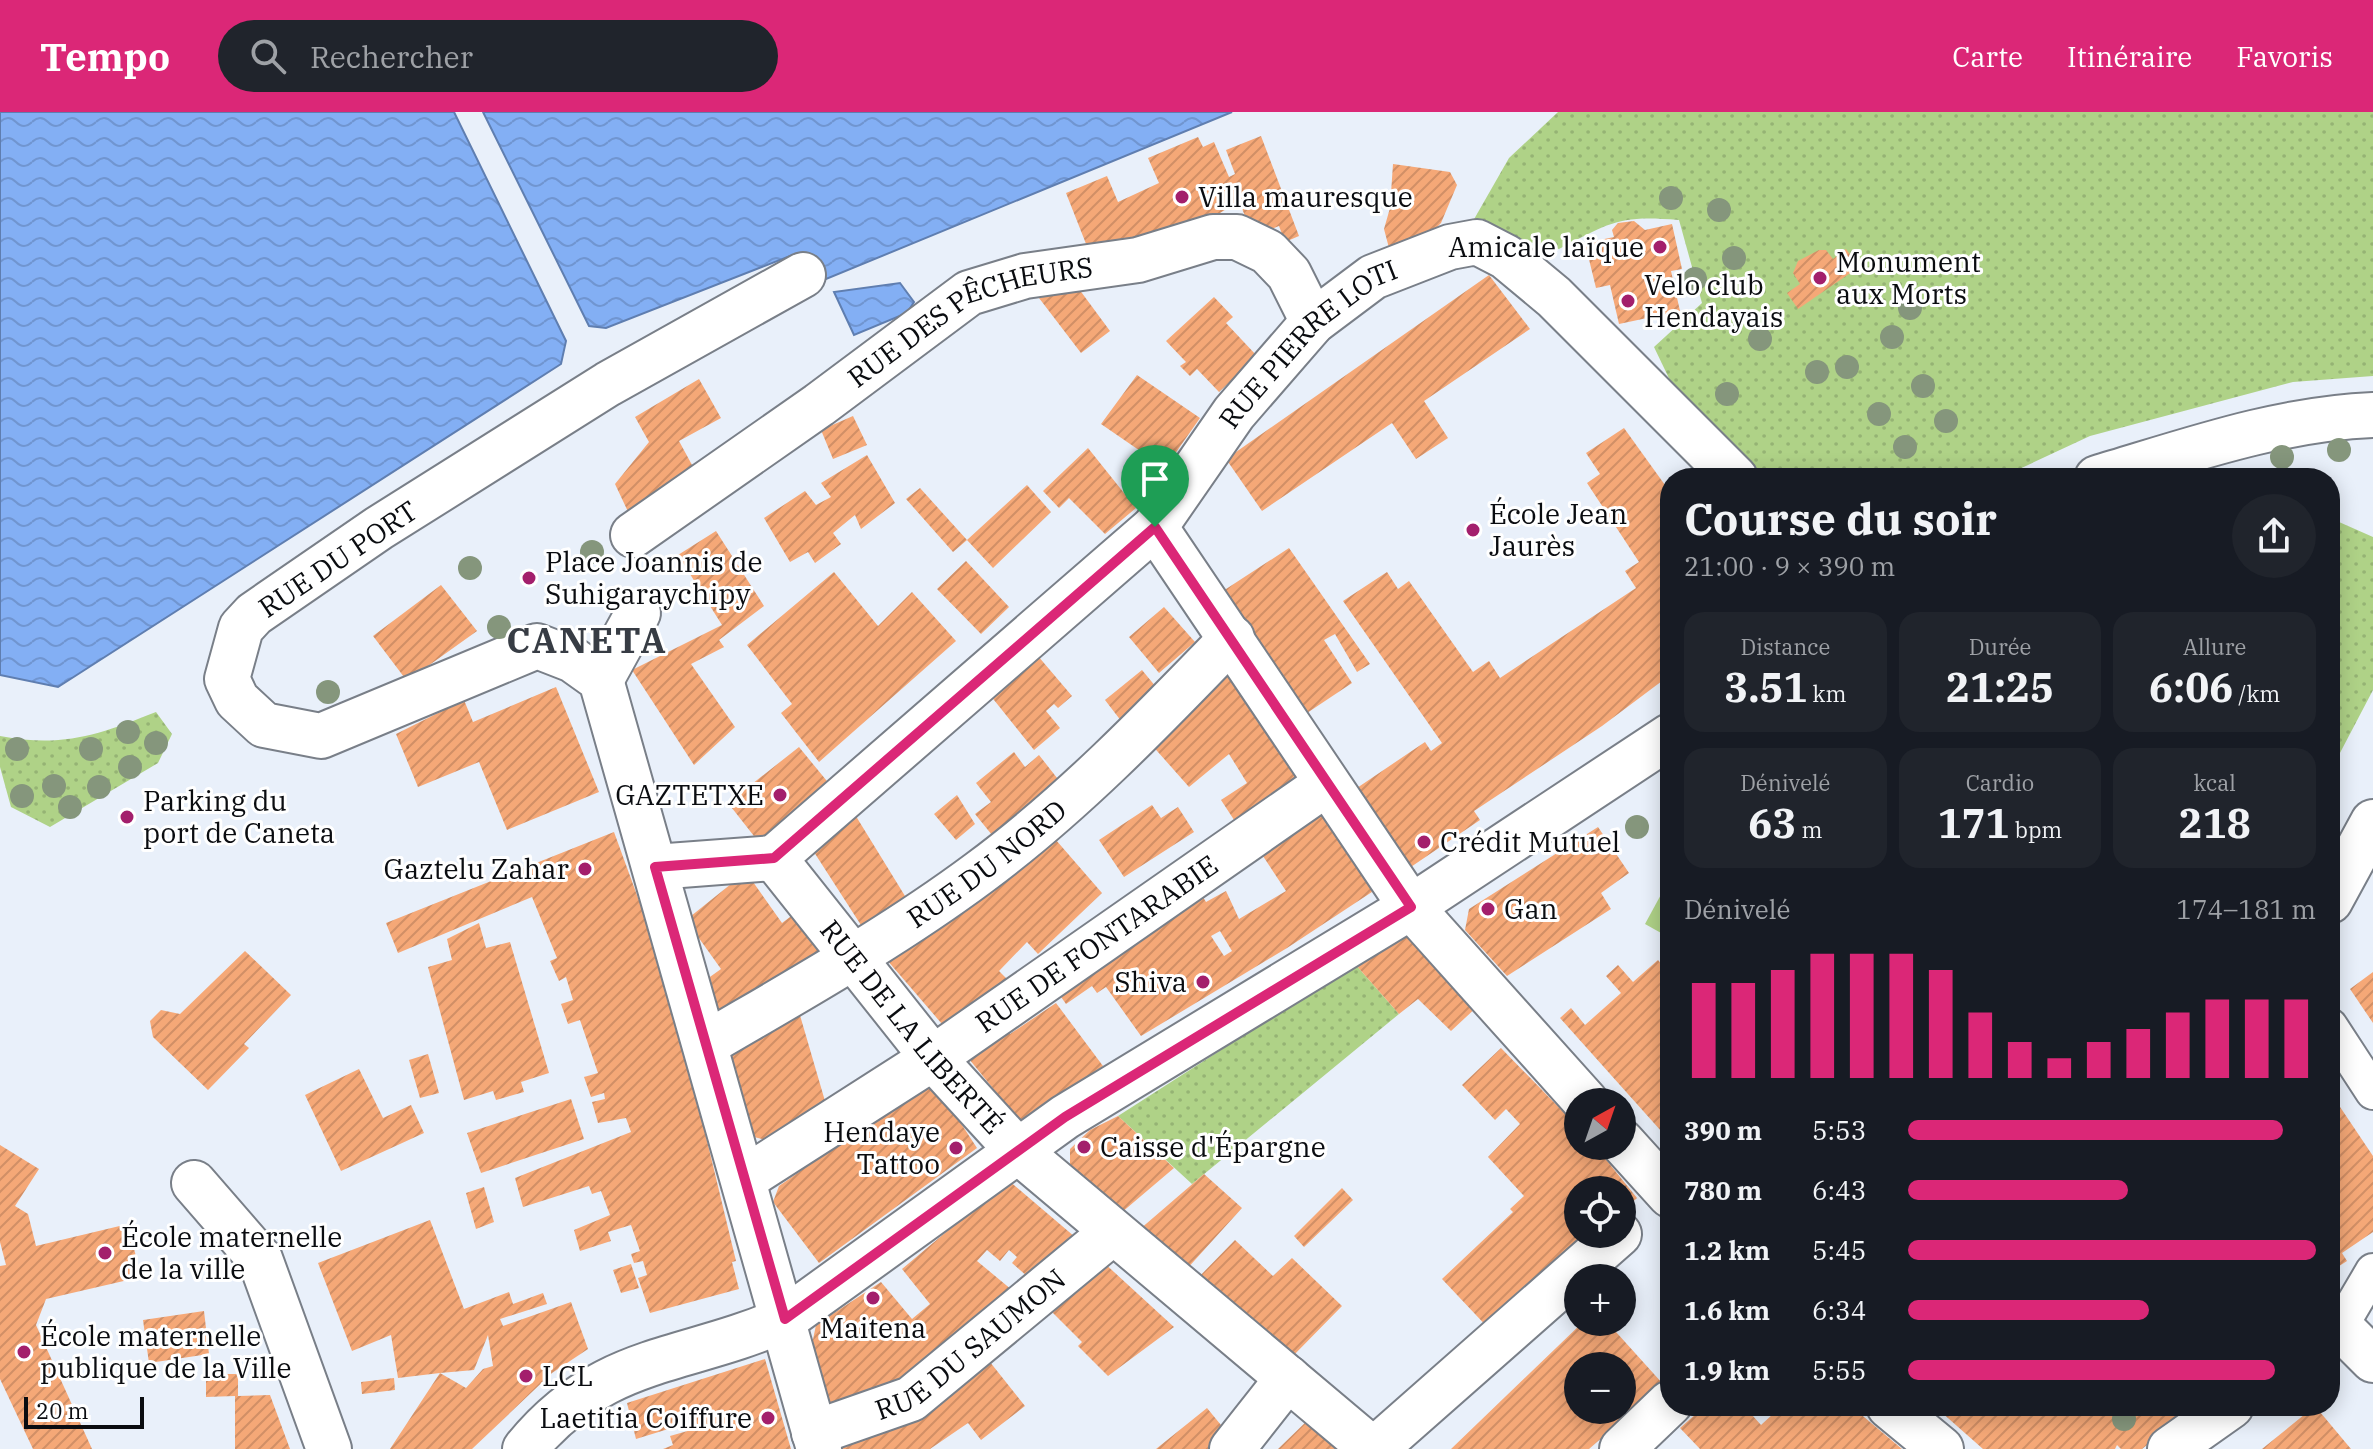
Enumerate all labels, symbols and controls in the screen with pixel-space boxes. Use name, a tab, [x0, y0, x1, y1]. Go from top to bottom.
search box	[218, 20, 778, 92]
text: Tempo	[40, 32, 170, 81]
icon: search	[246, 34, 290, 78]
text: Rechercher	[310, 37, 473, 76]
text: Carte	[1952, 38, 2023, 75]
text: Itinéraire	[2067, 38, 2192, 75]
text: Favoris	[2236, 38, 2333, 75]
place label: Villa mauresque	[1198, 178, 1413, 215]
marker: Villa mauresque	[1173, 188, 1191, 206]
place label: Amicale laïque	[1448, 228, 1644, 265]
marker: Amicale laïque	[1651, 238, 1669, 256]
place label: Monument aux Morts	[1836, 243, 1981, 312]
street label: RUE DES PÊCHEURS	[840, 248, 1095, 395]
street label: RUE PIERRE LOTI	[1210, 250, 1402, 435]
place label: Velo club Hendayais	[1644, 266, 1783, 335]
marker: Monument aux Morts	[1811, 269, 1829, 287]
marker: Velo club Hendayais	[1619, 292, 1637, 310]
pin	[1121, 445, 1189, 527]
icon: arrive	[1133, 457, 1177, 501]
text: Course du soir	[1684, 490, 1997, 547]
street label: RUE DU PORT	[251, 492, 424, 625]
button: share	[2232, 494, 2316, 578]
place label: École Jean Jaurès	[1489, 495, 1628, 564]
marker: École Jean Jaurès	[1464, 521, 1482, 539]
place label: Place Joannis de Suhigaraychipy	[545, 543, 763, 612]
text: 21:00 · 9 × 390 m	[1684, 549, 1895, 583]
marker: Place Joannis de Suhigaraychipy	[520, 569, 538, 587]
district label: CANETA	[506, 616, 668, 663]
text: Distance	[1740, 632, 1830, 661]
text: Durée	[1969, 632, 2031, 661]
text: Allure	[2183, 632, 2246, 661]
text: 3.51	[1724, 661, 1808, 713]
text: 21:25	[1946, 661, 2054, 713]
text: 6:06	[2149, 661, 2233, 713]
text: km	[1808, 679, 1846, 708]
text: /km	[2233, 679, 2280, 708]
text: Dénivelé	[1740, 768, 1830, 797]
text: Cardio	[1966, 768, 2034, 797]
text: kcal	[2193, 768, 2236, 797]
place label: GAZTETXE	[615, 776, 764, 813]
place label: Parking du port de Caneta	[143, 782, 335, 851]
marker: GAZTETXE	[771, 786, 789, 804]
street label: RUE DU NORD	[900, 791, 1074, 936]
text: 63	[1748, 797, 1796, 849]
text: 171	[1938, 797, 2010, 849]
text: 218	[2179, 797, 2251, 849]
marker: Parking du port de Caneta	[118, 808, 136, 826]
text: m	[1796, 815, 1822, 844]
text: bpm	[2010, 815, 2062, 844]
place label: Crédit Mutuel	[1440, 823, 1620, 860]
marker: Crédit Mutuel	[1415, 833, 1433, 851]
street label: RUE DE FONTARABIE	[968, 846, 1225, 1041]
place label: Gaztelu Zahar	[384, 850, 570, 887]
marker: Gaztelu Zahar	[576, 860, 594, 878]
place label: Gan	[1504, 890, 1558, 927]
text: Dénivelé	[1684, 892, 1790, 926]
text: 174–181 m	[2176, 892, 2316, 926]
marker: Gan	[1479, 900, 1497, 918]
street label: RUE DE LA LIBERTÉ	[812, 912, 1012, 1141]
place label: Shiva	[1114, 963, 1187, 1000]
marker: Shiva	[1194, 973, 1212, 991]
north arrow	[1564, 1088, 1636, 1160]
map controls	[1564, 1088, 1636, 1424]
place label: Hendaye Tattoo	[823, 1113, 940, 1182]
text: 390 m	[1684, 1113, 1762, 1147]
text: 5:53	[1812, 1113, 1866, 1147]
place label: Caisse d'Épargne	[1100, 1128, 1326, 1165]
marker: Caisse d'Épargne	[1075, 1138, 1093, 1156]
marker: Hendaye Tattoo	[947, 1139, 965, 1157]
text: 780 m	[1684, 1173, 1762, 1207]
text: 6:43	[1812, 1173, 1866, 1207]
button: locate	[1564, 1176, 1636, 1248]
place label: École maternelle de la ville	[121, 1218, 342, 1287]
text: 1.2 km	[1684, 1233, 1770, 1267]
text: 5:45	[1812, 1233, 1866, 1267]
marker: École maternelle de la ville	[96, 1244, 114, 1262]
street label: RUE DU SAUMON	[870, 1260, 1073, 1428]
button: +	[1564, 1264, 1636, 1336]
marker: Maitena	[864, 1289, 882, 1307]
text: 1.6 km	[1684, 1293, 1770, 1327]
text: 6:34	[1812, 1293, 1866, 1327]
place label: Maitena	[820, 1309, 926, 1346]
place label: École maternelle publique de la Ville	[40, 1317, 291, 1386]
marker: École maternelle publique de la Ville	[15, 1343, 33, 1361]
button: −	[1564, 1352, 1636, 1424]
text: 1.9 km	[1684, 1353, 1770, 1387]
text: 5:55	[1812, 1353, 1866, 1387]
place label: LCL	[542, 1357, 593, 1394]
marker: LCL	[517, 1367, 535, 1385]
scale bar	[24, 1393, 144, 1429]
text: 20 m	[36, 1396, 88, 1425]
place label: Laetitia Coiffure	[539, 1399, 752, 1436]
marker: Laetitia Coiffure	[759, 1409, 777, 1427]

